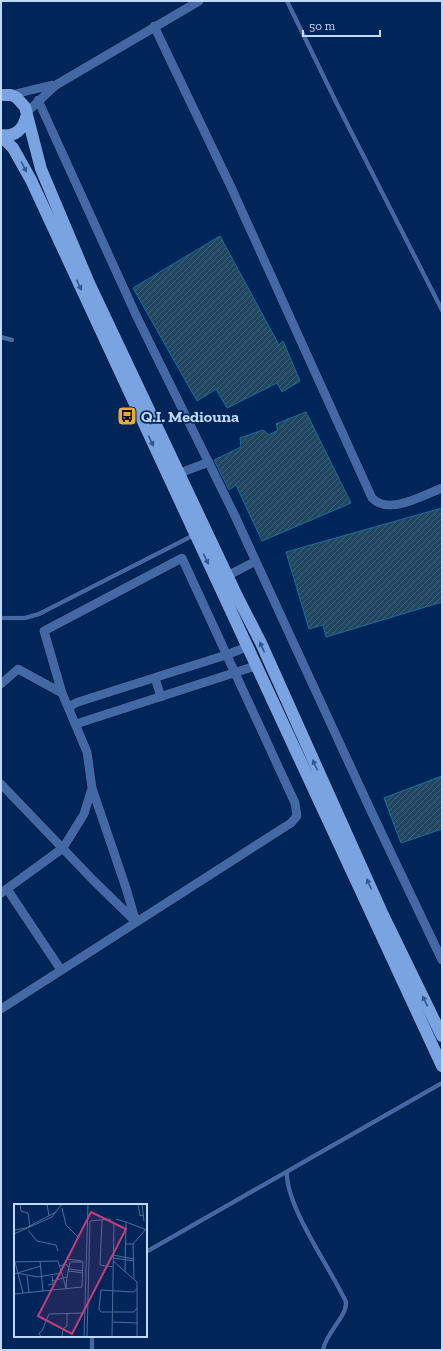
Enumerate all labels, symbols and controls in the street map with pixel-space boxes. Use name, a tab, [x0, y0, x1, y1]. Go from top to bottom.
scale bar	[303, 12, 380, 38]
text: 50 m	[309, 19, 336, 33]
one-way arrow	[21, 162, 28, 173]
one-way arrow	[76, 279, 82, 291]
bus stop icon: Q.I. Mediouna	[116, 405, 138, 427]
place label: Q.I. Mediouna	[141, 407, 239, 426]
one-way arrow	[148, 436, 154, 447]
one-way arrow	[203, 554, 209, 565]
one-way arrow	[259, 641, 265, 652]
one-way arrow	[312, 760, 318, 771]
one-way arrow	[366, 878, 372, 889]
one-way arrow	[422, 995, 428, 1007]
inset map	[14, 1204, 147, 1337]

